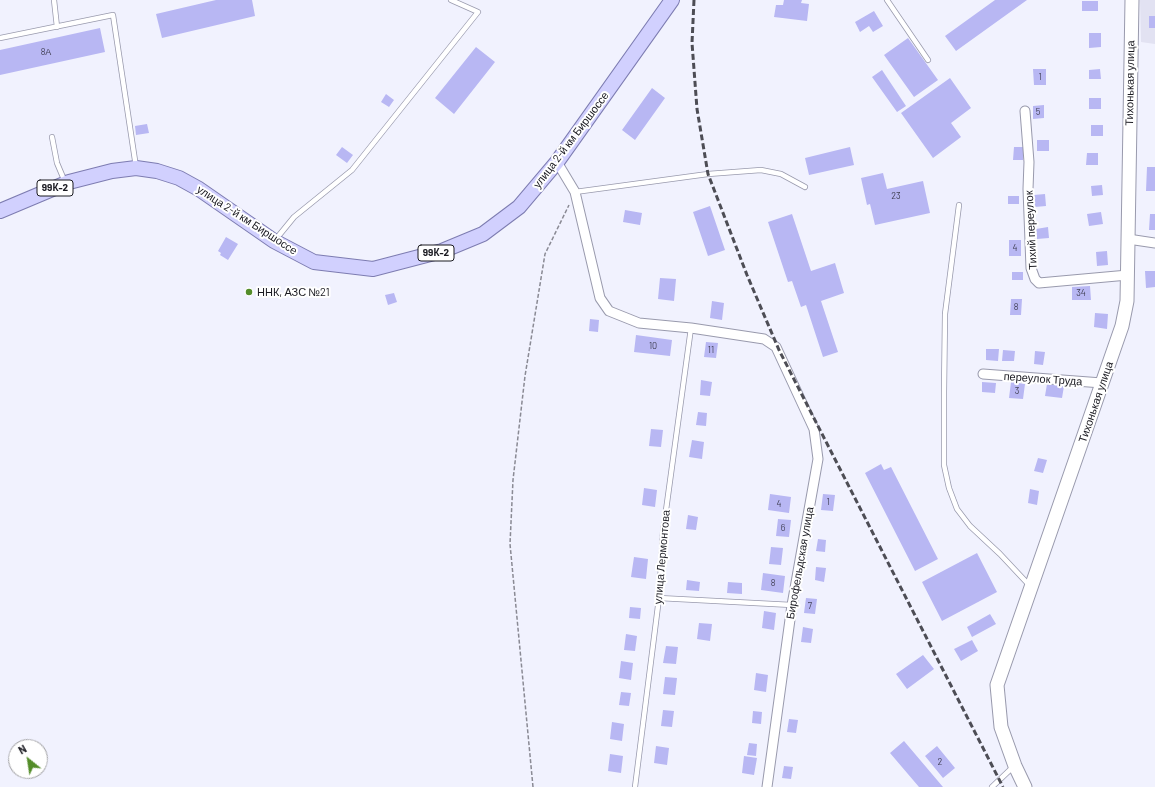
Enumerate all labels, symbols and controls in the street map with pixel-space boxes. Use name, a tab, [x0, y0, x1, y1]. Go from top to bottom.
street label: Тихонькая улица	[1123, 40, 1137, 126]
house number: 8А	[41, 47, 51, 57]
house number: 1	[1038, 72, 1042, 82]
street label: улица 2-й км Биршоссе	[530, 89, 612, 191]
house number: 5	[1036, 107, 1040, 117]
road number: 99К-2	[37, 180, 73, 196]
street label: улица 2-й км Биршоссе	[194, 183, 300, 257]
street label: Тихий переулок	[1022, 190, 1040, 270]
house number: 23	[891, 191, 901, 201]
house number: 4	[1013, 243, 1017, 253]
road number: 99К-2	[418, 245, 454, 261]
place label: ННК, АЗС №21	[257, 285, 330, 299]
marker: ННК, АЗС №21	[244, 287, 254, 297]
house number: 34	[1076, 288, 1086, 298]
house number: 8	[1014, 302, 1018, 312]
house number: 10	[649, 341, 657, 351]
house number: 11	[708, 345, 714, 355]
street label: Тихонькая улица	[1076, 360, 1116, 444]
street label: переулок Труда	[1003, 370, 1083, 388]
house number: 3	[1015, 386, 1019, 396]
house number: 1	[826, 497, 830, 507]
house number: 4	[777, 499, 781, 509]
street label: Бирофельдская улица	[784, 506, 816, 620]
street label: улица Лермонтова	[651, 509, 673, 605]
house number: 6	[781, 523, 785, 533]
house number: 8	[771, 578, 775, 588]
house number: 7	[808, 601, 812, 611]
north arrow	[8, 739, 48, 779]
text: N	[16, 742, 29, 757]
house number: 2	[938, 757, 942, 767]

